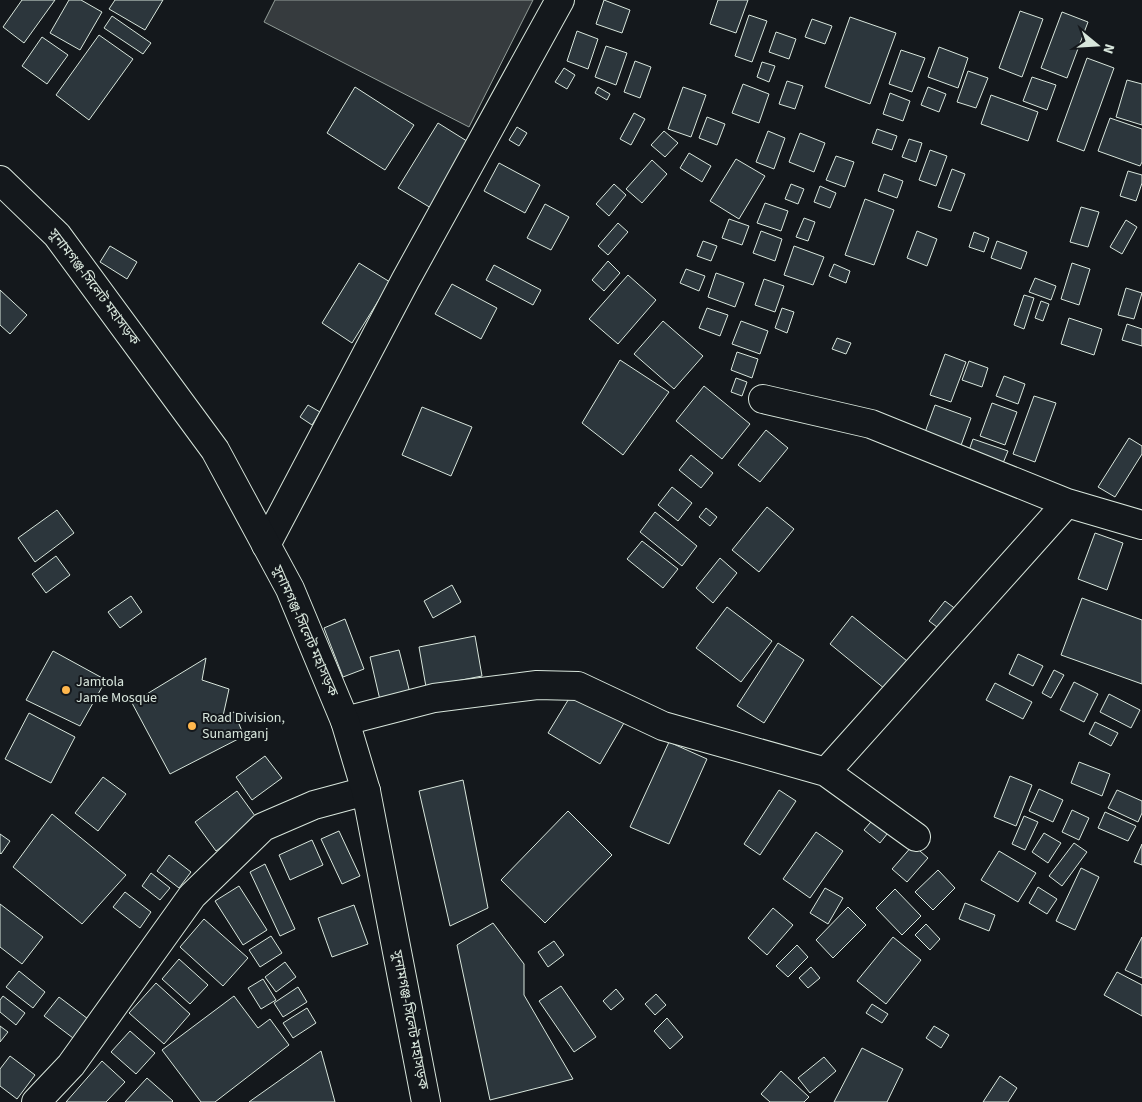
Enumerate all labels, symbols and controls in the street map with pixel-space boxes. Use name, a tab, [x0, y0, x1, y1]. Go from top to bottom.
north arrow	[1072, 20, 1122, 70]
text: N	[1097, 41, 1119, 56]
street label: সুনামগঞ্জ-সিলেট মহাসড়ক	[43, 224, 145, 350]
street label: সুনামগঞ্জ-সিলেট মহাসড়ক	[267, 561, 343, 700]
place label: Jamtola Jame Mosque	[76, 672, 157, 708]
marker: Jamtola Jame Mosque	[60, 684, 72, 696]
place label: Road Division, Sunamganj	[202, 708, 285, 744]
marker: Road Division, Sunamganj	[186, 720, 198, 732]
street label: সুনামগঞ্জ-সিলেট মহাসড়ক	[386, 948, 433, 1092]

